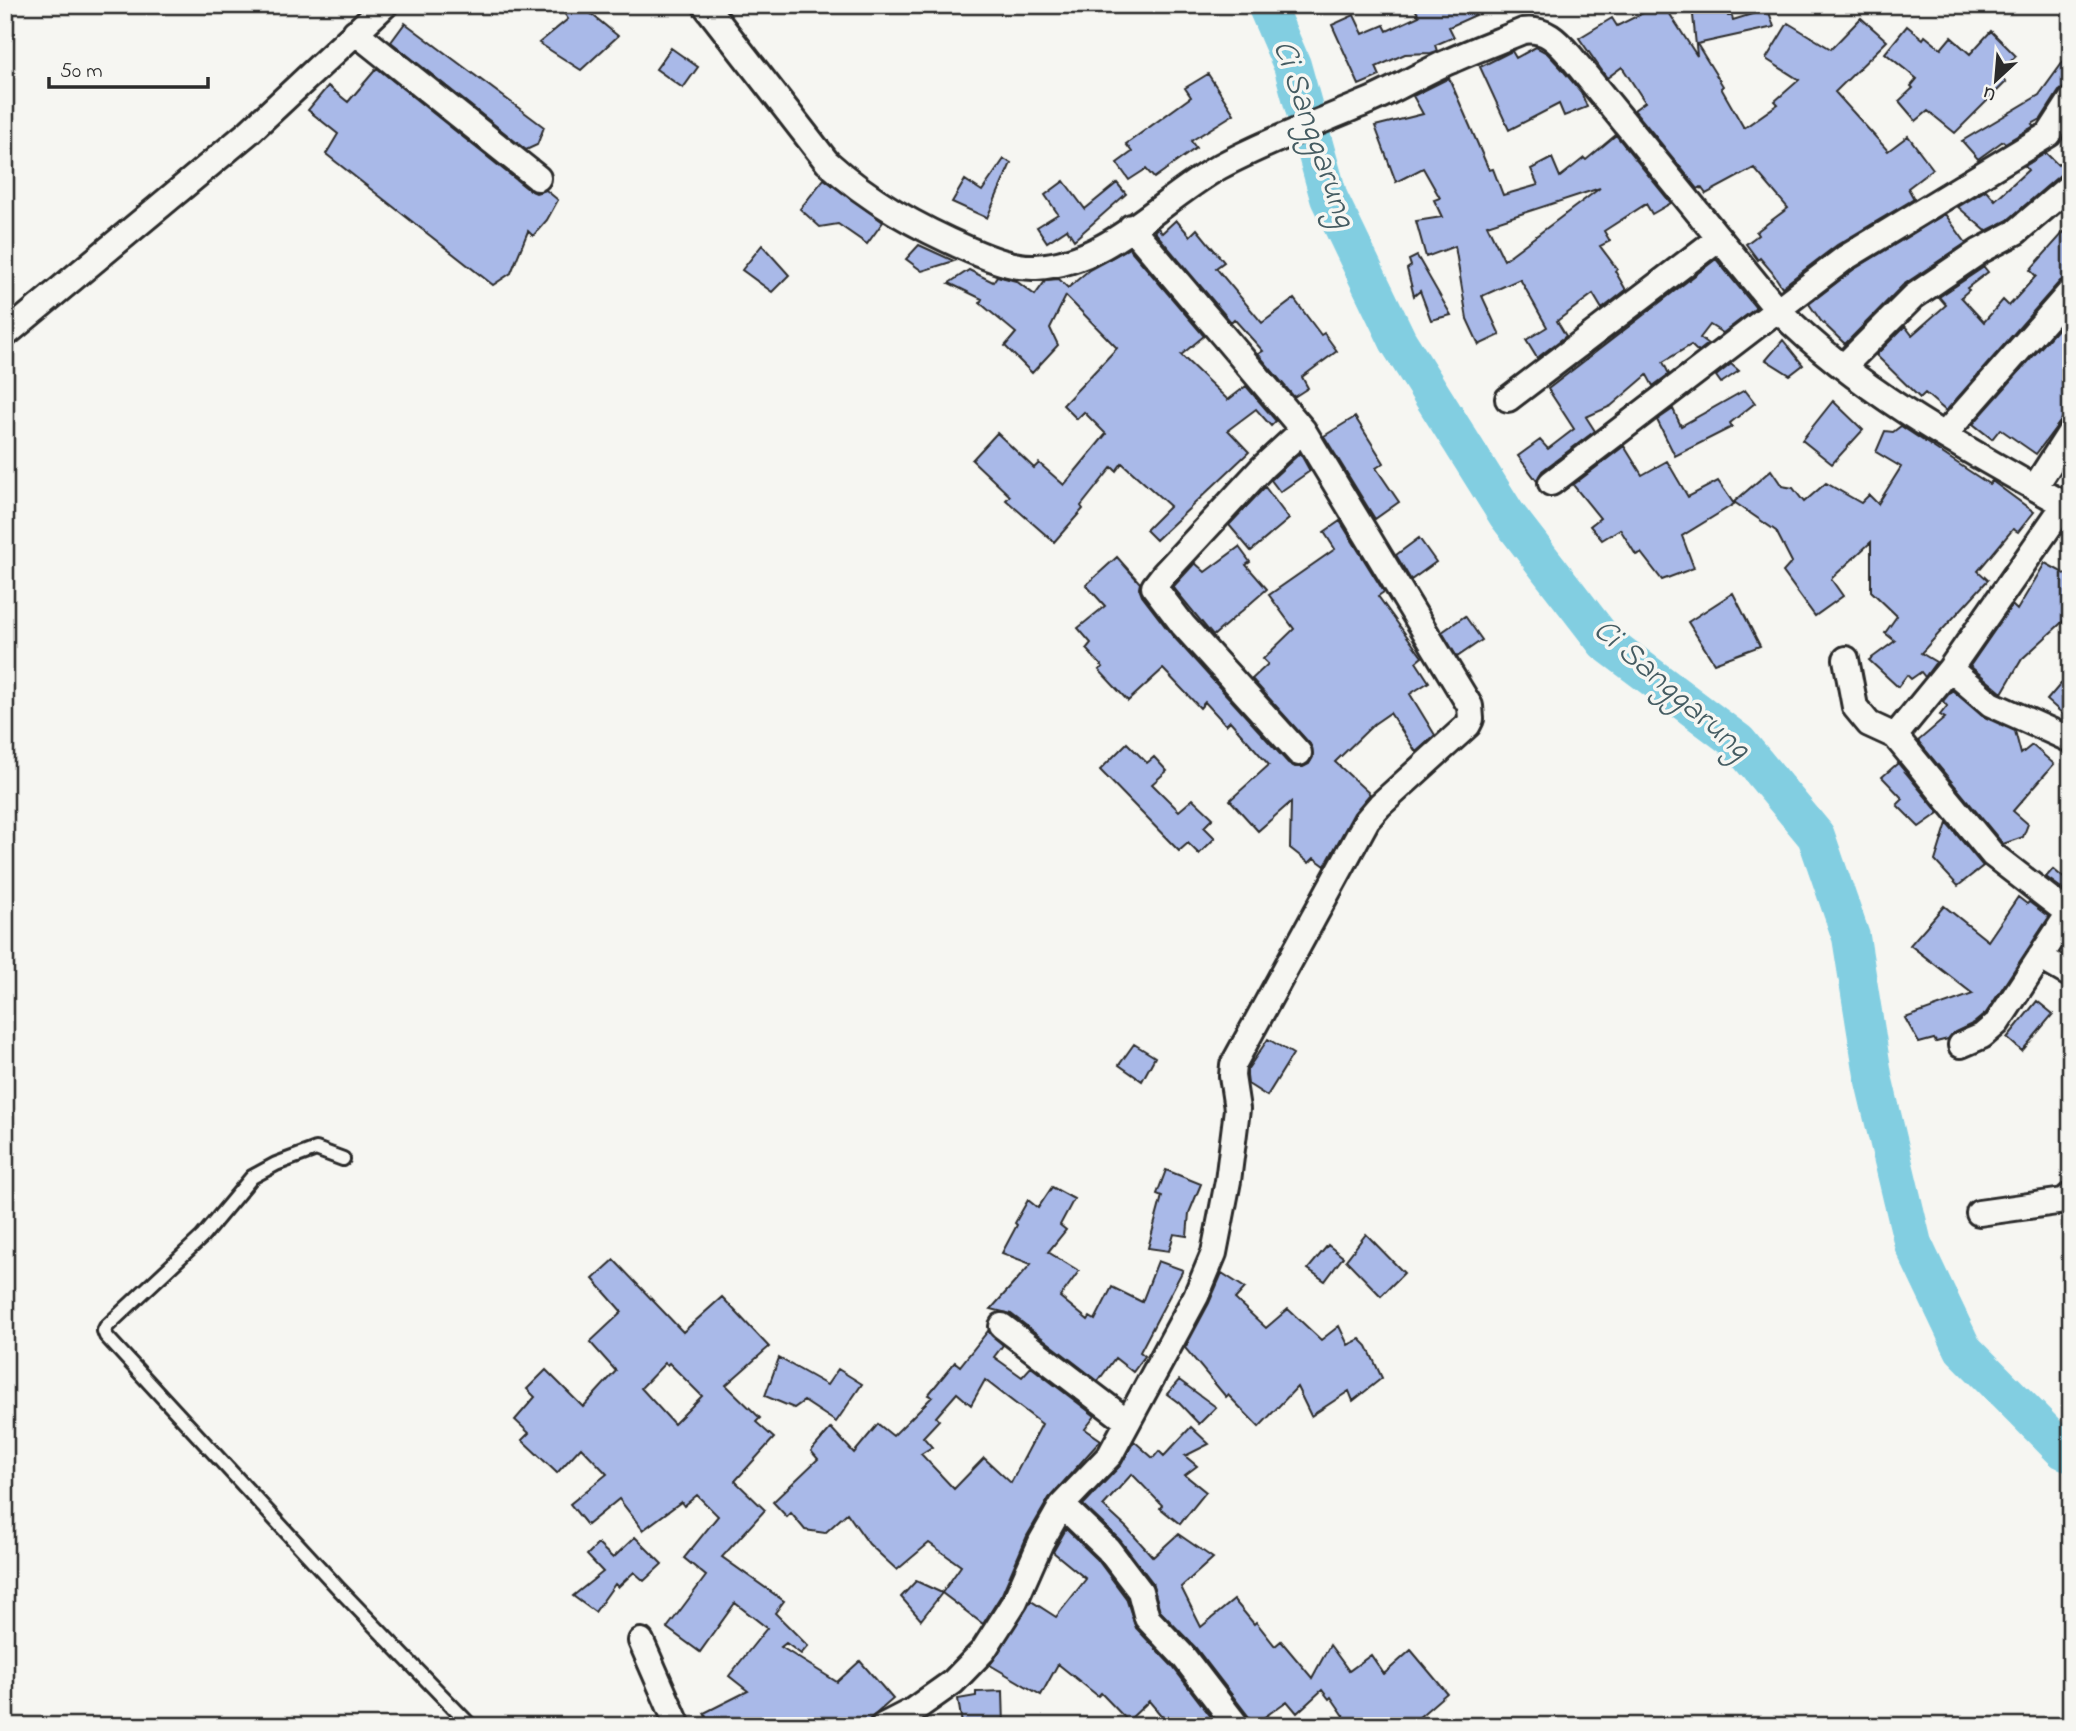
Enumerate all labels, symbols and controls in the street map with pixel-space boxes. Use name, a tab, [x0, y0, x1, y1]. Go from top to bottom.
water label: Ci Sanggarung	[1258, 34, 1368, 236]
scale bar	[49, 46, 208, 90]
north arrow	[1960, 46, 2030, 116]
text: 50 m	[60, 57, 103, 87]
text: U	[1978, 78, 2001, 108]
water label: Ci Sanggarung	[1581, 608, 1761, 774]

